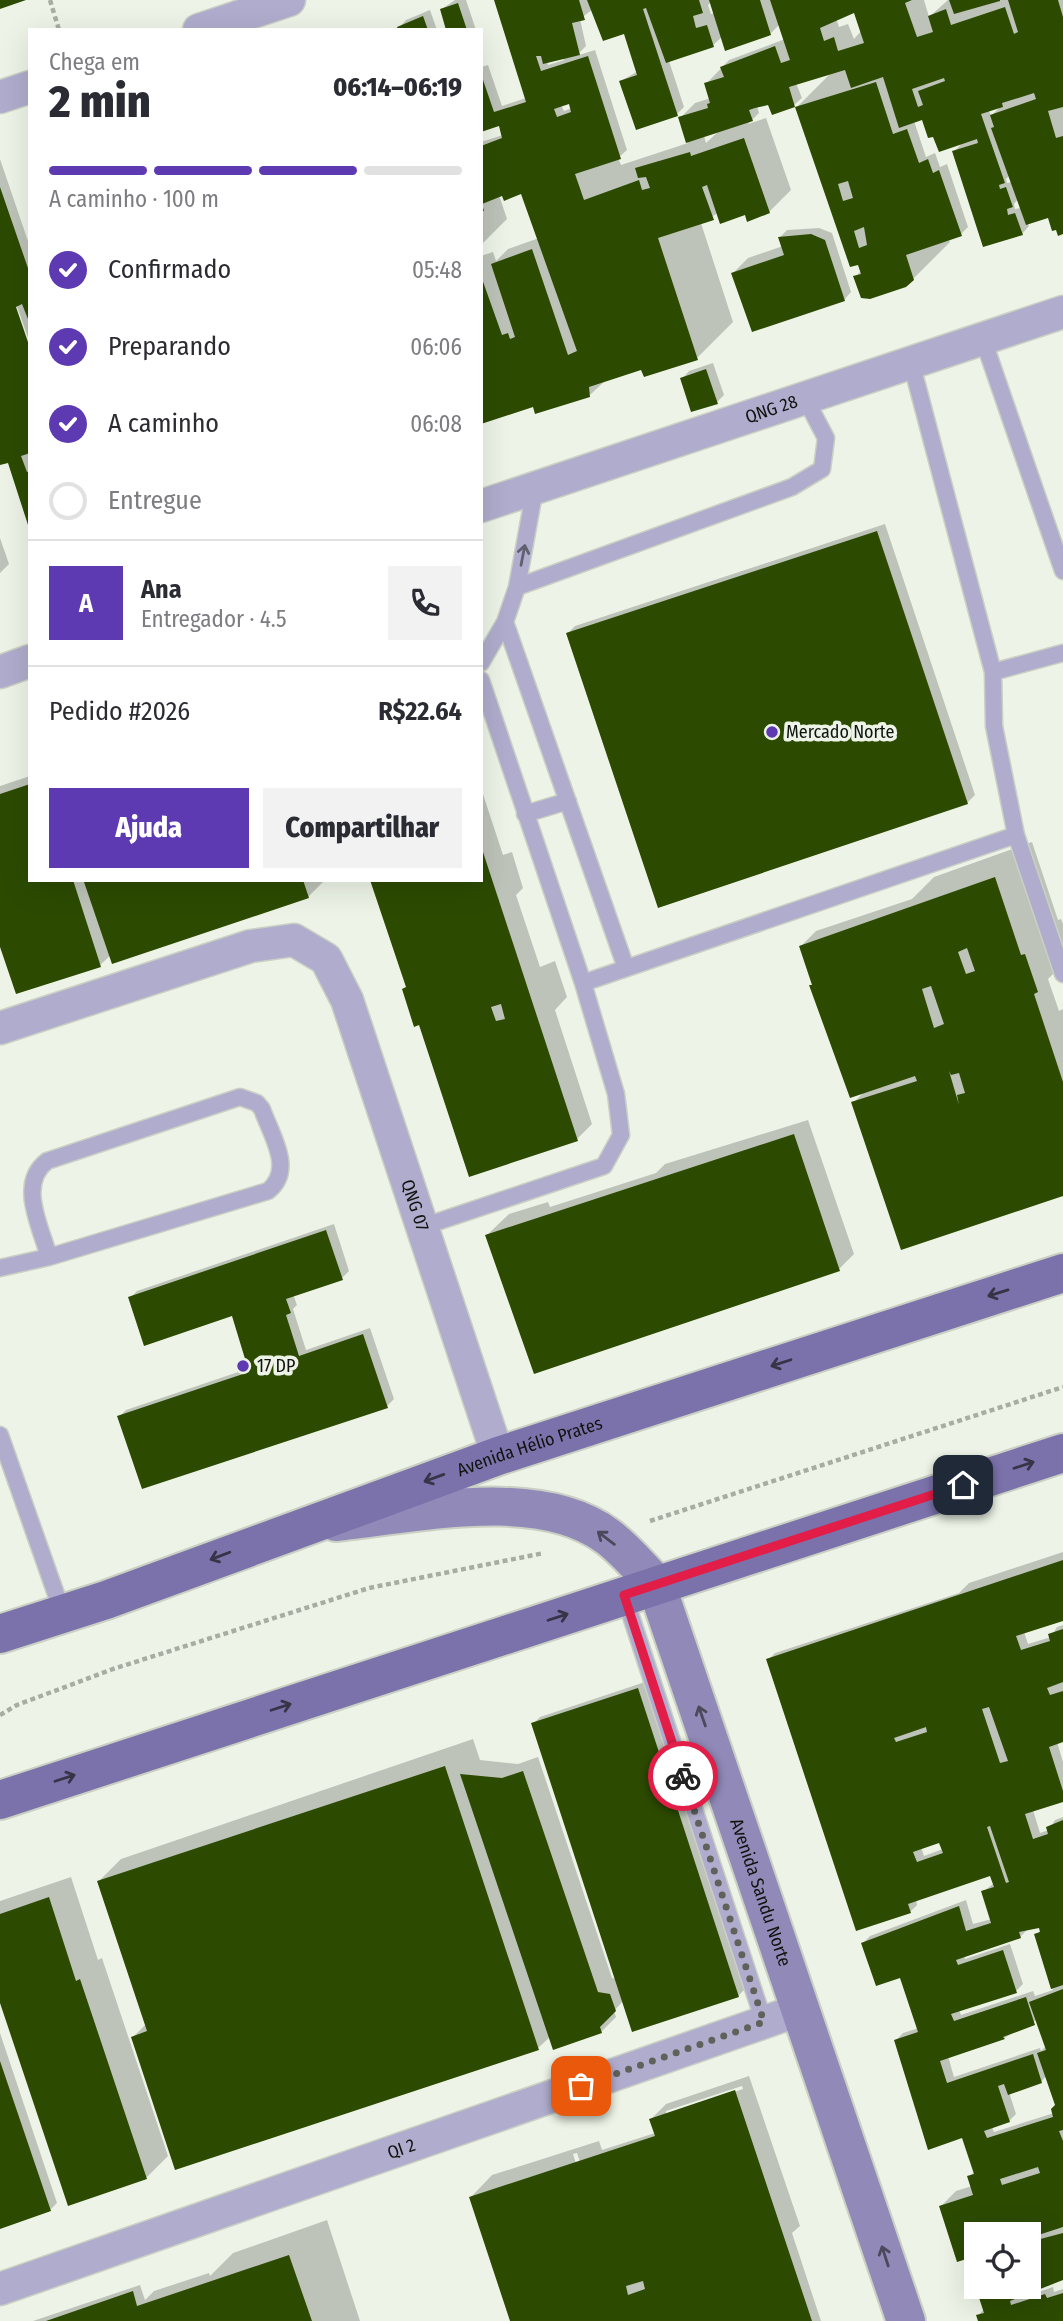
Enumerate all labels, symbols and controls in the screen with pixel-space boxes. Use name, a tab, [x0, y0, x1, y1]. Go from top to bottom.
text: Chega em	[49, 48, 140, 76]
text: 06:14–06:19	[333, 72, 462, 103]
text: 2 min	[49, 74, 151, 129]
text: A caminho · 100 m	[49, 185, 219, 213]
icon: check	[49, 251, 87, 289]
text: Confirmado	[108, 254, 231, 285]
text: 05:48	[412, 256, 462, 284]
icon: check	[49, 328, 87, 366]
text: Preparando	[108, 331, 231, 362]
text: 06:06	[410, 333, 462, 361]
street label: QNG 28	[742, 390, 800, 428]
icon: check	[49, 405, 87, 443]
text: A caminho	[108, 408, 219, 439]
text: 06:08	[410, 410, 462, 438]
text: Entregue	[108, 485, 202, 516]
one-way arrow	[516, 544, 530, 567]
button: phone	[388, 566, 462, 640]
text: Ana	[141, 574, 182, 605]
text: A	[79, 588, 93, 619]
text: Entregador · 4.5	[141, 605, 287, 633]
text: Pedido #2026	[49, 696, 190, 727]
text: R$22.64	[378, 696, 462, 727]
place label: Mercado Norte	[786, 721, 894, 743]
marker: Mercado Norte	[764, 724, 780, 740]
button: Ajuda	[49, 788, 249, 868]
button: Compartilhar	[263, 788, 462, 868]
street label: QNG 07	[396, 1177, 434, 1234]
one-way arrow	[987, 1288, 1009, 1301]
place label: 17 DP	[257, 1355, 295, 1377]
marker: 17 DP	[235, 1358, 251, 1374]
one-way arrow	[771, 1358, 793, 1370]
street label: Avenida Hélio Prates	[454, 1412, 605, 1481]
pin	[933, 1455, 993, 1515]
one-way arrow	[1013, 1458, 1035, 1471]
icon: home	[944, 1466, 982, 1504]
one-way arrow	[423, 1473, 445, 1486]
one-way arrow	[597, 1531, 616, 1546]
one-way arrow	[210, 1551, 232, 1564]
one-way arrow	[546, 1609, 568, 1622]
one-way arrow	[269, 1700, 291, 1712]
one-way arrow	[695, 1705, 708, 1727]
courier	[648, 1741, 718, 1811]
icon: bike	[664, 1757, 702, 1795]
one-way arrow	[53, 1771, 75, 1784]
street label: Avenida Sandu Norte	[725, 1816, 796, 1969]
pin	[551, 2056, 611, 2116]
icon: bag	[562, 2067, 600, 2105]
street label: QI 2	[384, 2134, 418, 2164]
map controls	[964, 2222, 1041, 2299]
button: locate	[964, 2222, 1041, 2299]
one-way arrow	[878, 2246, 890, 2268]

